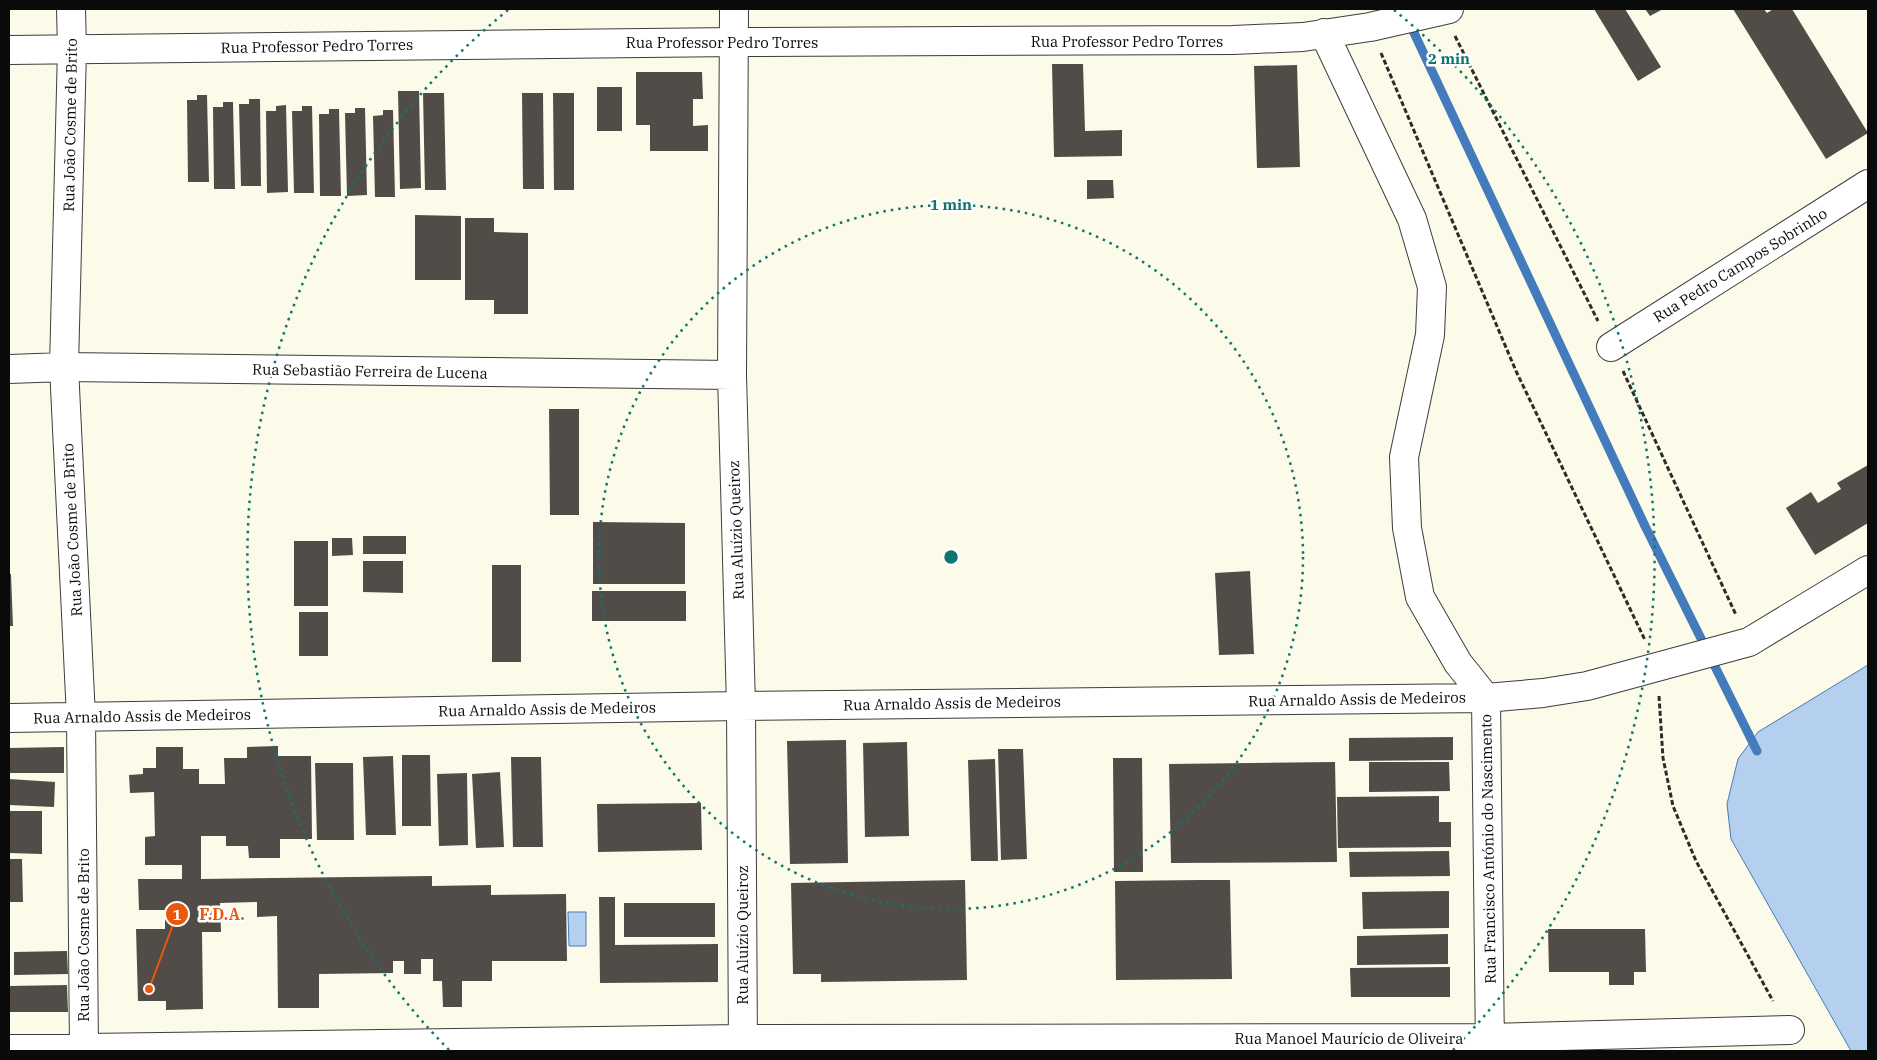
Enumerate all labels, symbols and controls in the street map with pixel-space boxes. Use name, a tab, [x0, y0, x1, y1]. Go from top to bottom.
street label: Rua Professor Pedro Torres	[1031, 32, 1223, 51]
street label: Rua Professor Pedro Torres	[626, 33, 818, 52]
street label: Rua Professor Pedro Torres	[221, 35, 413, 57]
street label: Rua João Cosme de Brito	[59, 38, 81, 212]
text: 2 min	[1428, 49, 1470, 68]
text: 1 min	[930, 195, 972, 214]
street label: Rua Pedro Campos Sobrinho	[1649, 204, 1831, 326]
street label: Rua Sebastião Ferreira de Lucena	[252, 359, 488, 383]
street label: Rua João Cosme de Brito	[58, 443, 86, 617]
street label: Rua Aluízio Queiroz	[724, 460, 748, 600]
centre of rings	[942, 548, 960, 566]
street label: Rua Arnaldo Assis de Medeiros	[1248, 688, 1466, 710]
street label: Rua Arnaldo Assis de Medeiros	[843, 692, 1061, 714]
street label: Rua Arnaldo Assis de Medeiros	[438, 698, 656, 720]
street label: Rua Arnaldo Assis de Medeiros	[33, 705, 251, 727]
street label: Rua Francisco António do Nascimento	[1476, 714, 1500, 984]
street label: Rua João Cosme de Brito	[74, 848, 93, 1022]
street label: Rua Aluízio Queiroz	[733, 865, 752, 1005]
callout: F.D.A.	[164, 899, 255, 930]
text: F.D.A.	[199, 904, 245, 924]
text: 1	[172, 905, 182, 924]
street label: Rua Manoel Maurício de Oliveira	[1235, 1029, 1463, 1048]

